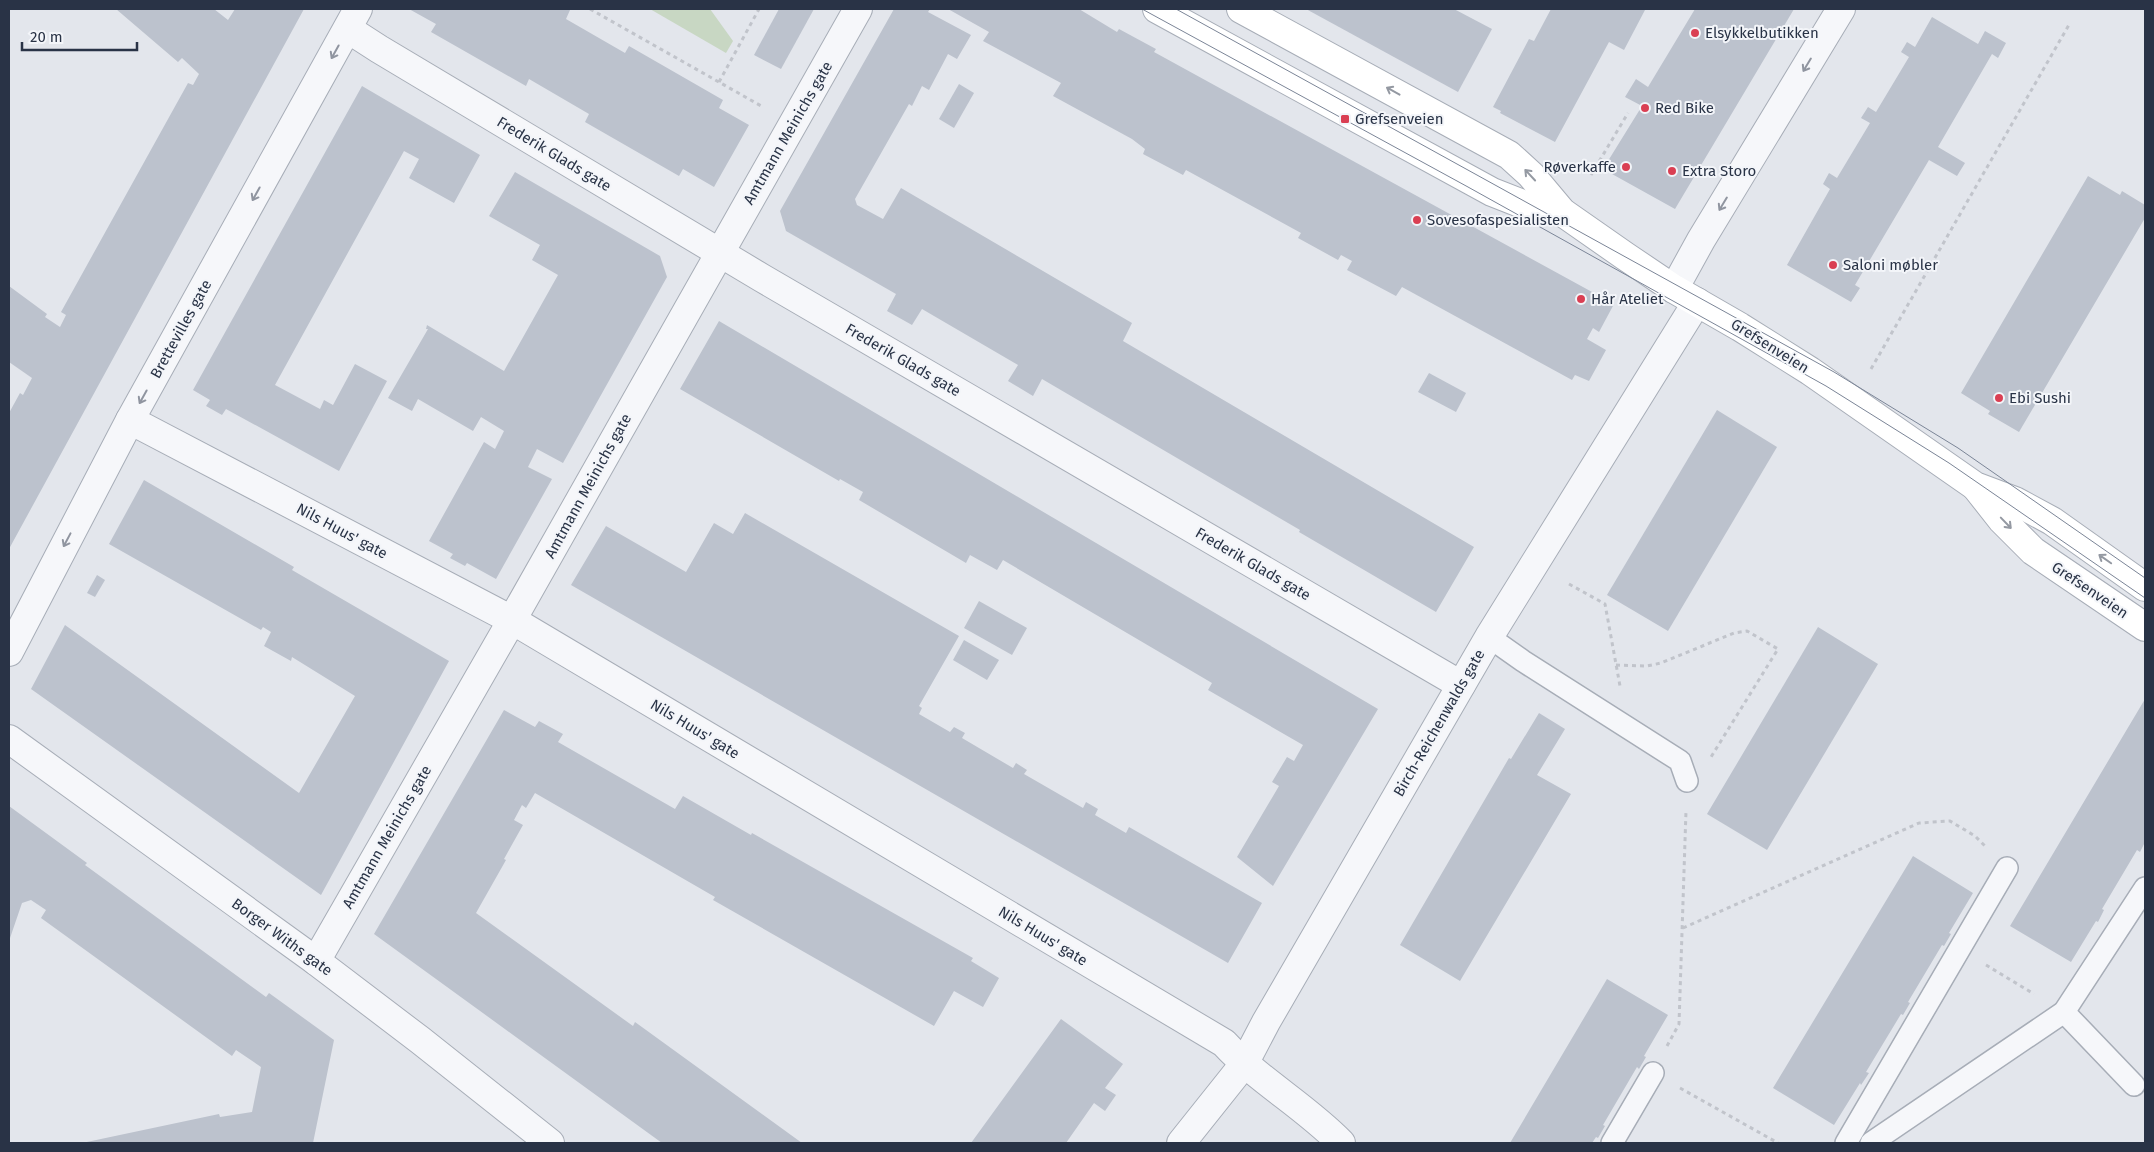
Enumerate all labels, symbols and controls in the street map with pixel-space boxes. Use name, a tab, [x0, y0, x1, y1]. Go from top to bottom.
scale bar	[22, 20, 138, 52]
place label: Elsykkelbutikken	[1705, 24, 1819, 42]
marker: Elsykkelbutikken	[1689, 27, 1701, 39]
text: 20 m	[30, 28, 63, 46]
one-way arrow	[330, 44, 340, 58]
street label: Amtmann Meinichs gate	[740, 58, 836, 208]
one-way arrow	[1801, 58, 1811, 72]
one-way arrow	[1385, 86, 1400, 96]
place label: Red Bike	[1655, 99, 1714, 117]
marker: Red Bike	[1639, 102, 1651, 114]
place label: Grefsenveien	[1355, 110, 1444, 128]
street label: Frederik Glads gate	[494, 113, 614, 195]
marker: Grefsenveien	[1339, 113, 1351, 125]
place label: Røverkaffe	[1543, 158, 1616, 176]
marker: Røverkaffe	[1620, 161, 1632, 173]
place label: Extra Storo	[1682, 162, 1756, 180]
marker: Extra Storo	[1666, 165, 1678, 177]
one-way arrow	[1525, 169, 1536, 182]
one-way arrow	[251, 186, 261, 201]
one-way arrow	[1717, 197, 1727, 211]
place label: Sovesofaspesialisten	[1427, 211, 1569, 229]
marker: Sovesofaspesialisten	[1411, 214, 1423, 226]
place label: Saloni møbler	[1843, 256, 1938, 274]
marker: Saloni møbler	[1827, 259, 1839, 271]
street label: Brettevilles gate	[146, 277, 216, 381]
place label: Hår Ateliet	[1591, 290, 1664, 308]
marker: Hår Ateliet	[1575, 293, 1587, 305]
street label: Grefsenveien	[1728, 315, 1812, 377]
street label: Frederik Glads gate	[842, 320, 964, 400]
one-way arrow	[138, 389, 148, 404]
place label: Ebi Sushi	[2009, 389, 2071, 407]
marker: Ebi Sushi	[1993, 392, 2005, 404]
street label: Amtmann Meinichs gate	[541, 411, 635, 561]
street label: Nils Huus' gate	[293, 499, 391, 563]
one-way arrow	[2000, 517, 2012, 530]
street label: Frederik Glads gate	[1192, 524, 1314, 604]
one-way arrow	[62, 533, 72, 548]
one-way arrow	[2099, 554, 2113, 564]
street label: Grefsenveien	[2048, 558, 2132, 622]
street label: Birch-Reichenwalds gate	[1390, 646, 1488, 800]
street label: Nils Huus' gate	[647, 695, 743, 763]
street label: Amtmann Meinichs gate	[339, 762, 435, 912]
street label: Borger Withs gate	[228, 895, 336, 979]
street label: Nils Huus' gate	[995, 902, 1091, 970]

